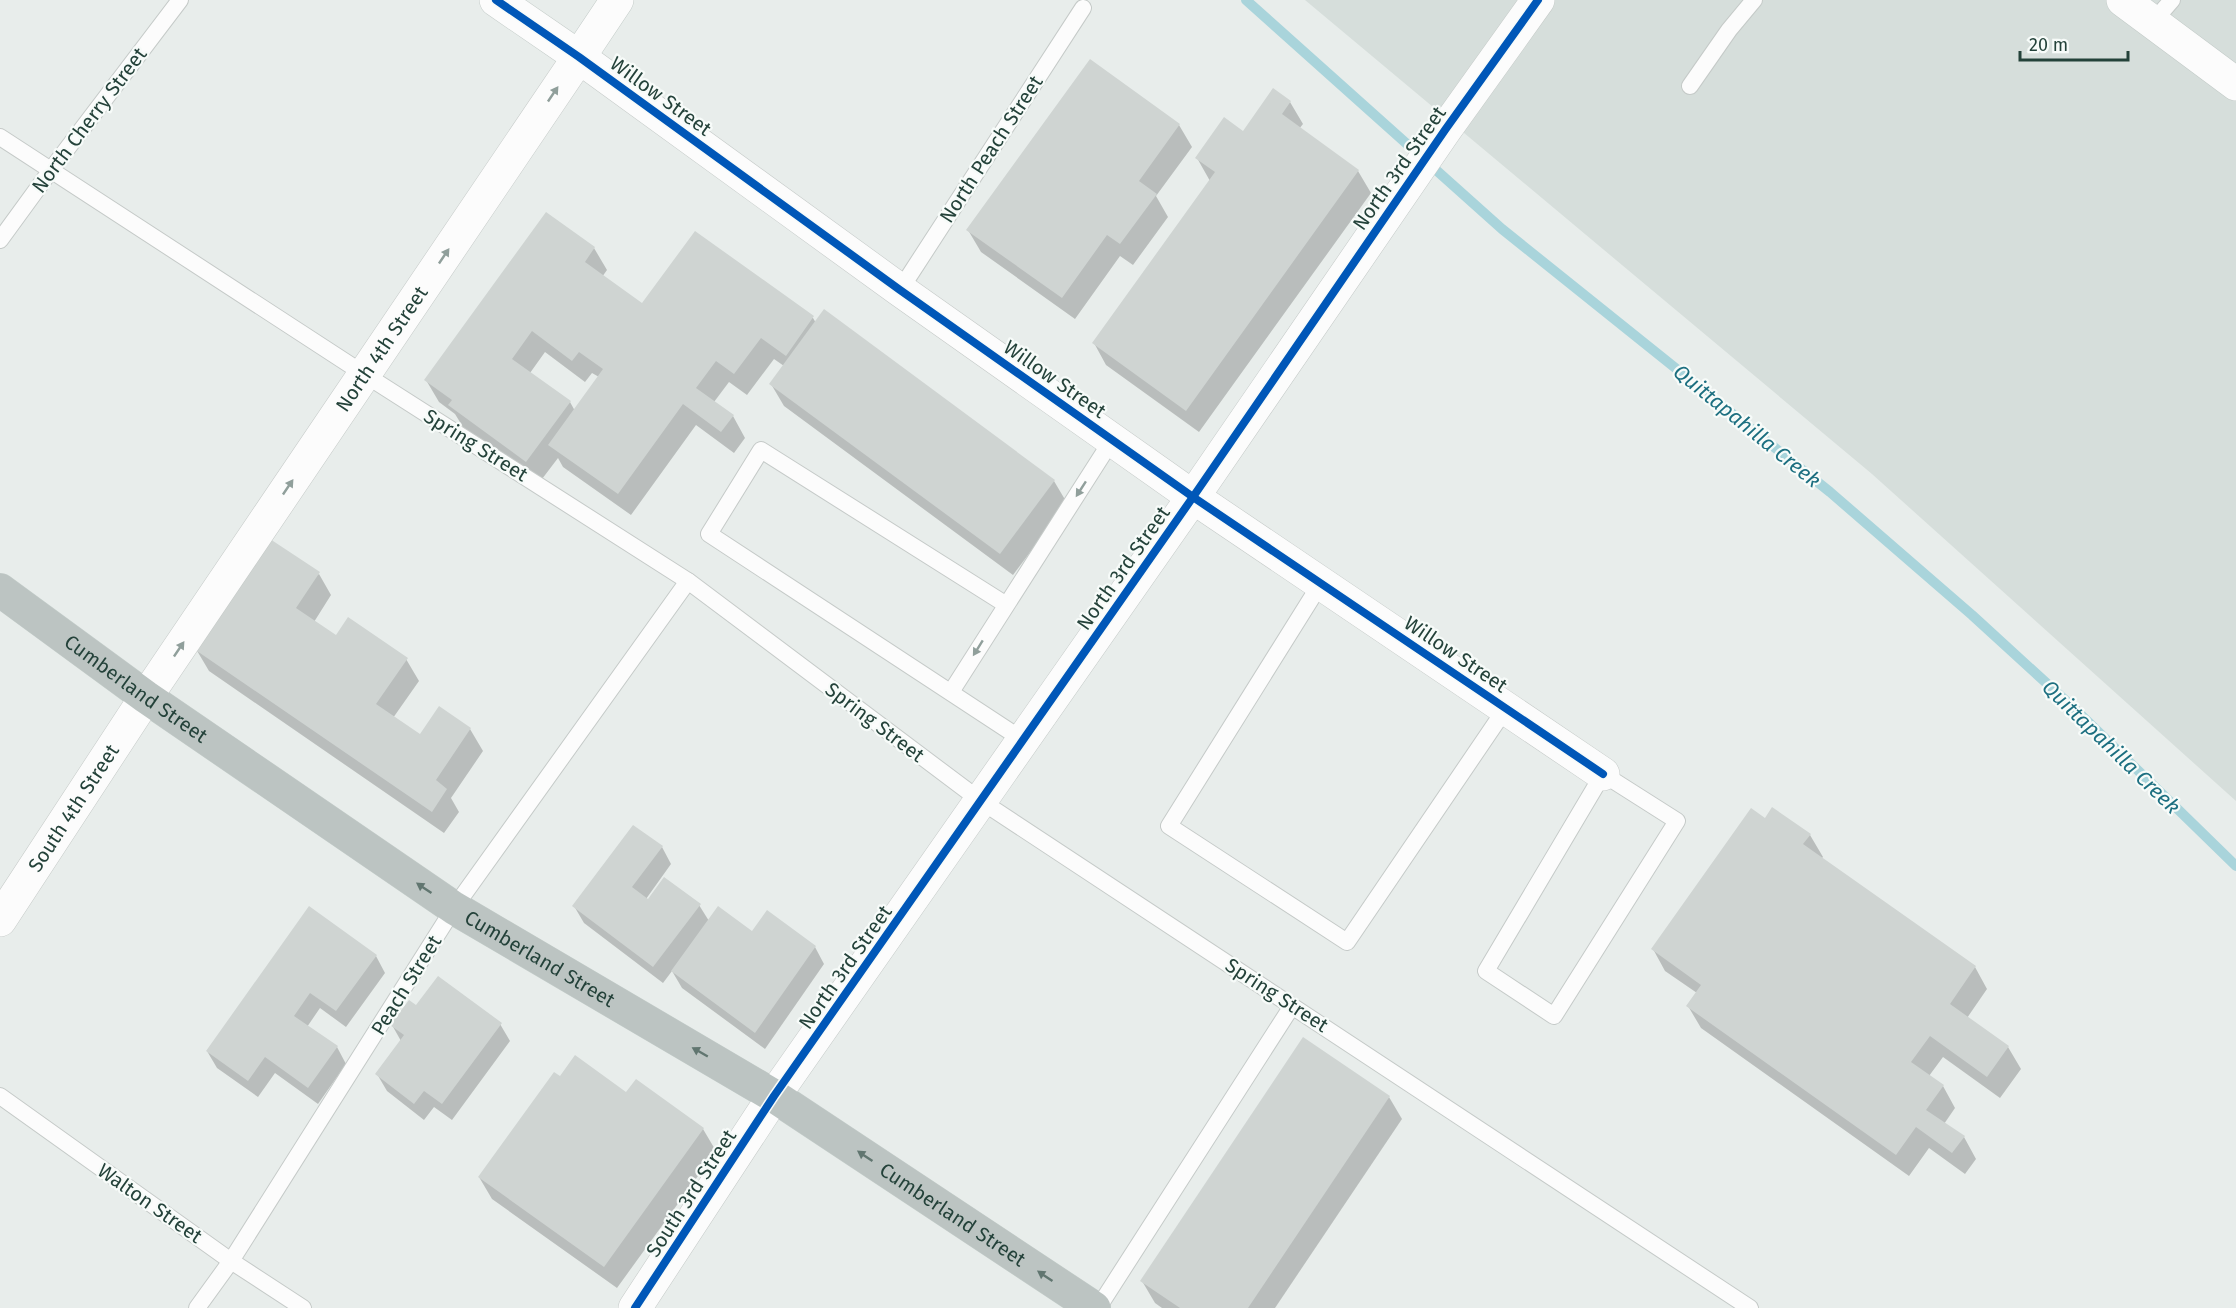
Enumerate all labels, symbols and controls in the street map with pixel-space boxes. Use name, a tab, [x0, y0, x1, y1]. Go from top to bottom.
scale bar	[2020, 24, 2128, 62]
text: 20 m	[2029, 34, 2068, 56]
street label: North Cherry Street	[27, 42, 152, 197]
street label: Willow Street	[606, 51, 717, 141]
street label: North Peach Street	[934, 70, 1048, 227]
one-way arrow	[547, 87, 559, 103]
street label: North 3rd Street	[1347, 101, 1451, 235]
one-way arrow	[438, 248, 449, 264]
street label: North 4th Street	[331, 281, 433, 416]
street label: Willow Street	[999, 335, 1111, 424]
water label: Quittapahilla Creek	[1668, 359, 1826, 493]
street label: Spring Street	[420, 404, 533, 487]
one-way arrow	[282, 479, 293, 495]
one-way arrow	[1075, 481, 1086, 497]
street label: North 3rd Street	[1071, 501, 1175, 635]
street label: Willow Street	[1400, 611, 1513, 698]
street label: Cumberland Street	[60, 629, 213, 748]
one-way arrow	[972, 640, 983, 656]
one-way arrow	[173, 641, 185, 657]
water label: Quittapahilla Creek	[2036, 674, 2186, 820]
street label: Spring Street	[821, 677, 930, 768]
street label: South 4th Street	[23, 739, 124, 876]
one-way arrow	[417, 882, 433, 894]
street label: North 3rd Street	[793, 900, 897, 1034]
street label: Cumberland Street	[460, 905, 620, 1012]
street label: Peach Street	[366, 930, 447, 1039]
street label: Spring Street	[1221, 953, 1334, 1038]
one-way arrow	[692, 1047, 708, 1058]
street label: South 3rd Street	[641, 1124, 742, 1261]
one-way arrow	[857, 1151, 873, 1162]
street label: Cumberland Street	[875, 1157, 1031, 1272]
street label: Walton Street	[93, 1158, 208, 1248]
one-way arrow	[1037, 1270, 1053, 1281]

